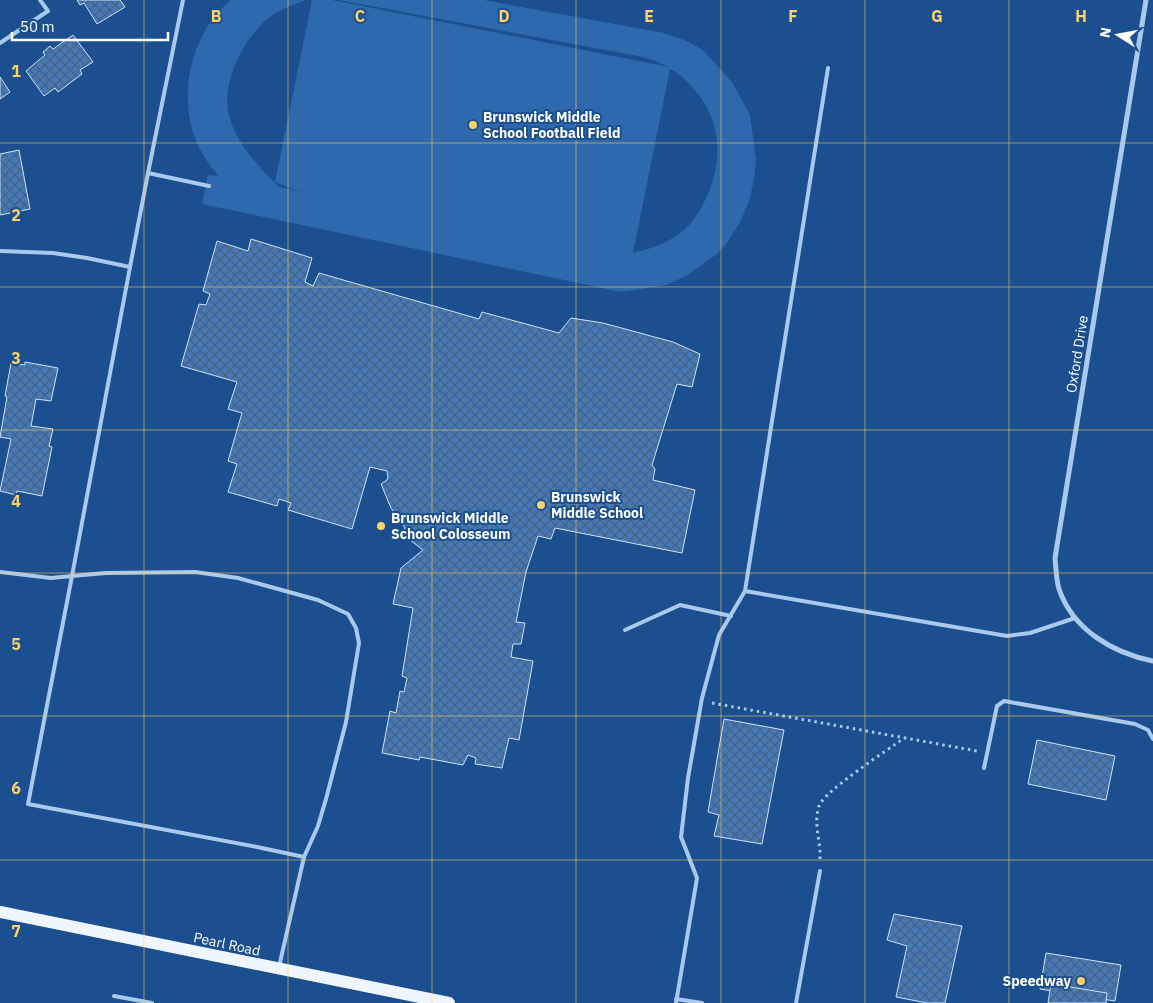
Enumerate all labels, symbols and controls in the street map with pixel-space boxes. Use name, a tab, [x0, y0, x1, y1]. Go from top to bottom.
text: B	[211, 6, 222, 26]
text: C	[355, 6, 365, 26]
text: D	[498, 6, 510, 26]
text: E	[644, 6, 654, 26]
text: F	[788, 6, 798, 26]
text: G	[931, 6, 943, 26]
text: H	[1075, 6, 1087, 26]
scale bar	[12, 10, 169, 42]
north arrow	[1093, 10, 1143, 60]
text: 50 m	[20, 17, 55, 36]
text: N	[1095, 26, 1115, 39]
text: 1	[11, 61, 21, 81]
place label: Brunswick Middle School Football Field	[483, 108, 620, 142]
marker: Brunswick Middle School Football Field	[467, 119, 479, 131]
text: 2	[11, 205, 21, 225]
street label: Oxford Drive	[1062, 314, 1092, 394]
text: 3	[11, 348, 21, 368]
place label: Brunswick Middle School	[551, 488, 643, 522]
text: 4	[11, 491, 21, 511]
marker: Brunswick Middle School	[535, 499, 547, 511]
place label: Brunswick Middle School Colosseum	[391, 509, 511, 543]
marker: Brunswick Middle School Colosseum	[375, 520, 387, 532]
text: 5	[11, 634, 21, 654]
text: 6	[11, 778, 21, 798]
text: 7	[11, 921, 21, 941]
street label: Pearl Road	[192, 928, 262, 960]
place label: Speedway	[1003, 972, 1072, 990]
marker: Speedway	[1075, 975, 1087, 987]

